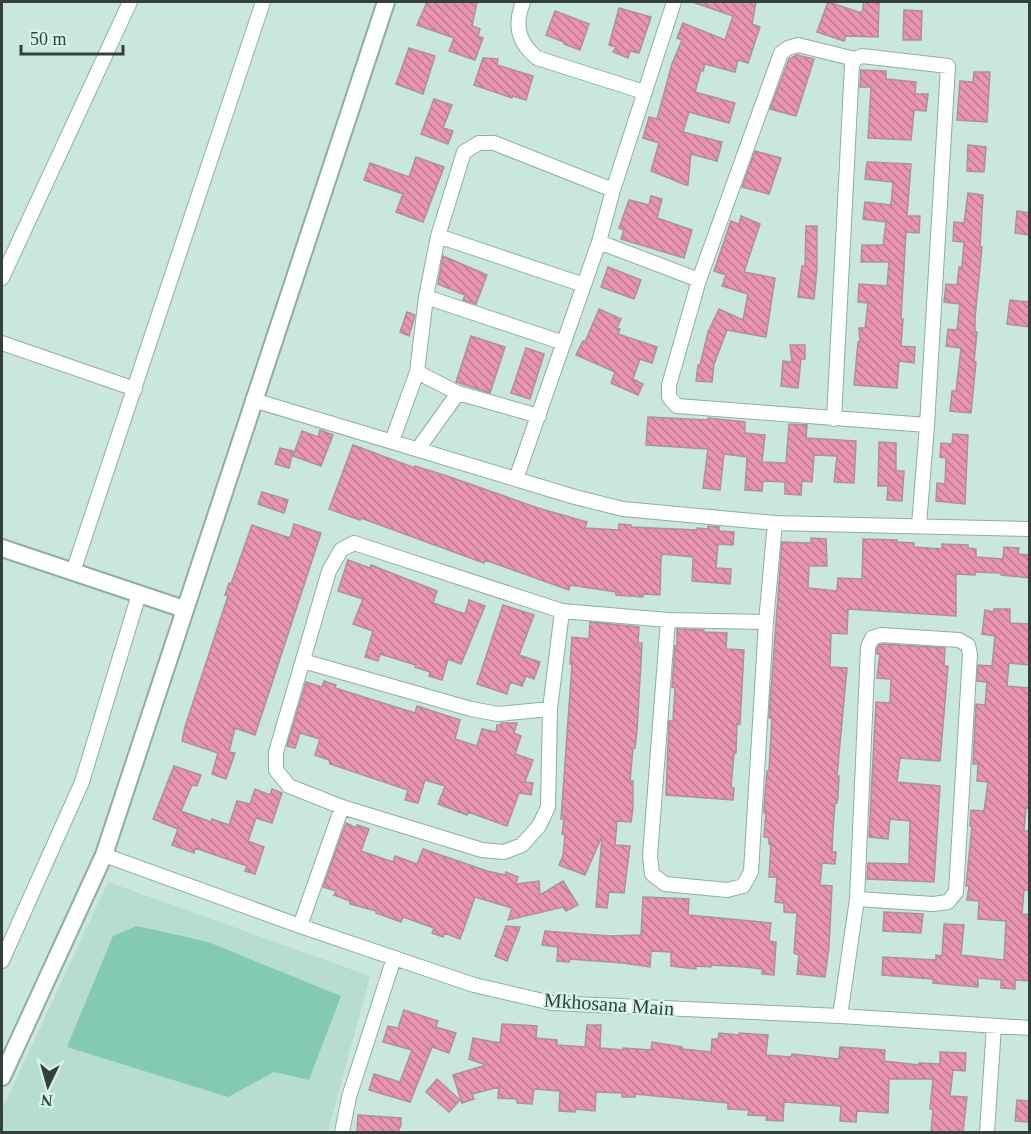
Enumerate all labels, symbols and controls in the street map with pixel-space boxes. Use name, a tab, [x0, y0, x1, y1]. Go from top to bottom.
scale bar	[21, 18, 123, 56]
text: 50 m	[30, 29, 67, 49]
street label: Mkhosana Main	[543, 988, 675, 1020]
north arrow	[18, 1056, 78, 1116]
text: N	[40, 1091, 53, 1109]

